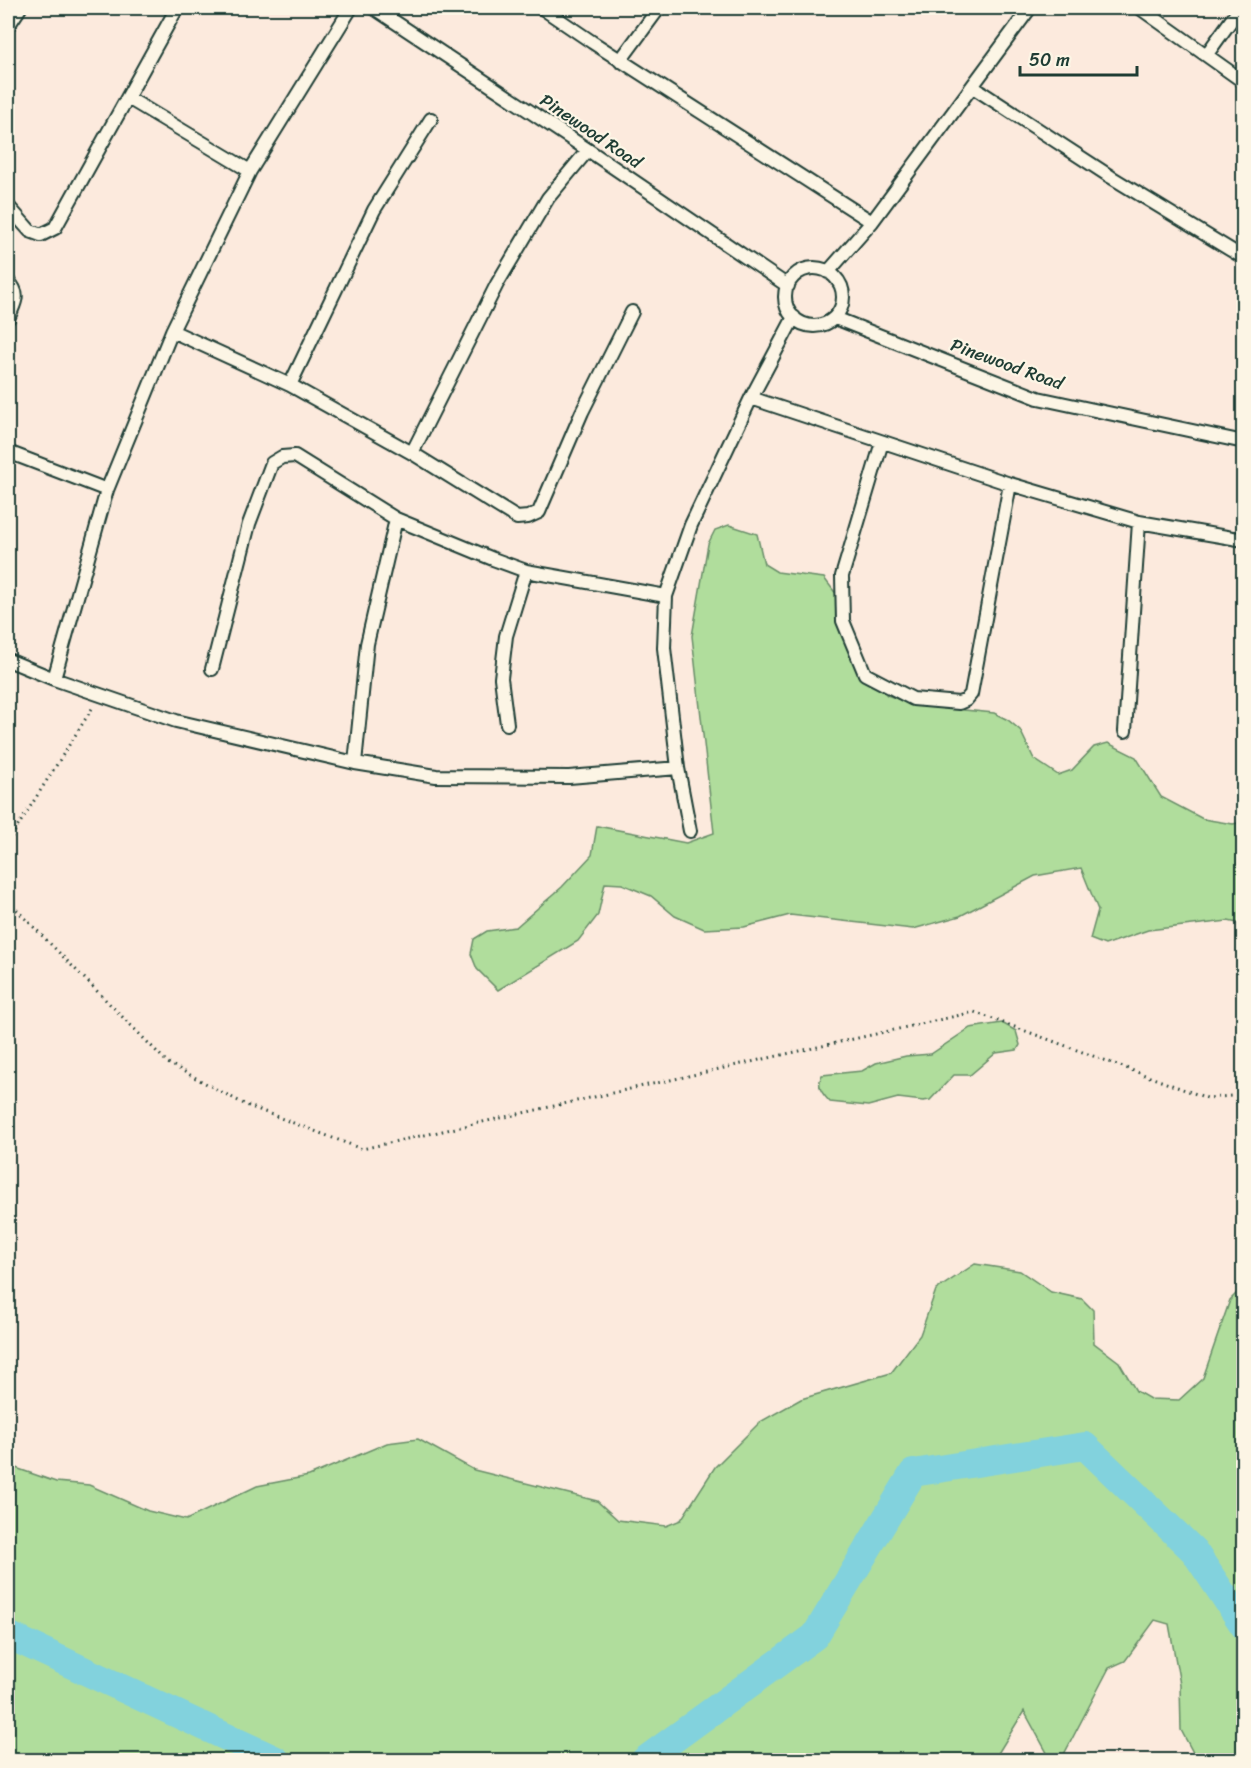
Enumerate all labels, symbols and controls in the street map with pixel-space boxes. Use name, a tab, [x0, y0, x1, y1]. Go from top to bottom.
scale bar	[1020, 39, 1137, 77]
text: 50 m	[1029, 44, 1070, 76]
street label: Pinewood Road	[533, 85, 650, 178]
street label: Pinewood Road	[946, 329, 1069, 400]

